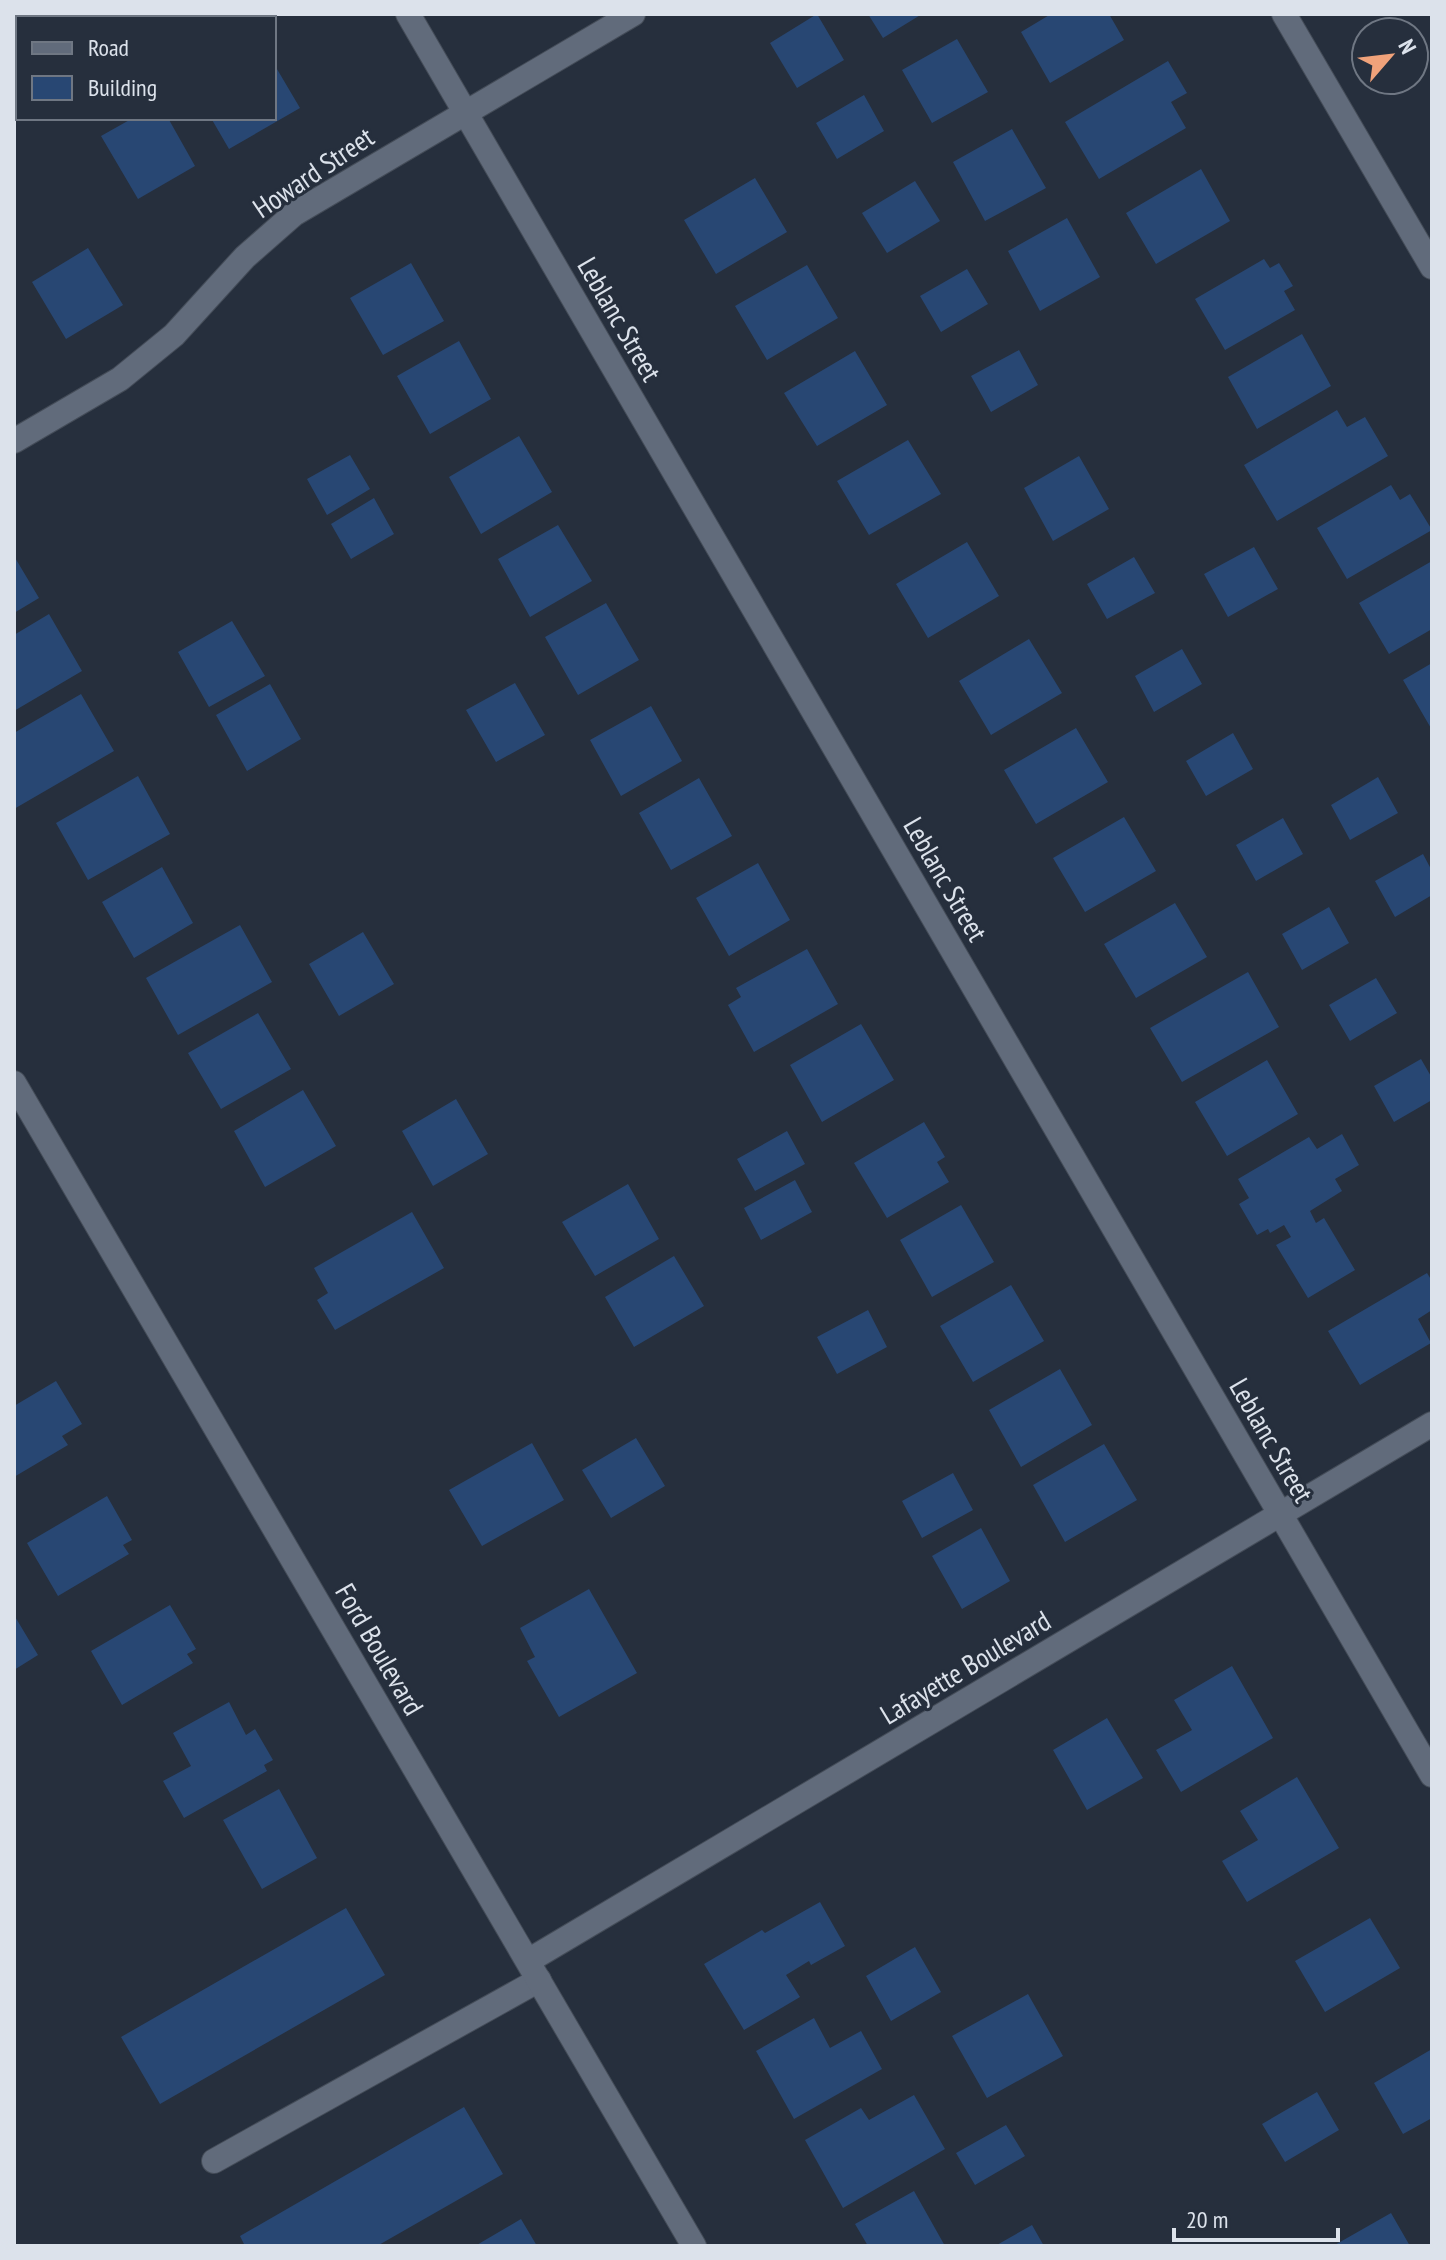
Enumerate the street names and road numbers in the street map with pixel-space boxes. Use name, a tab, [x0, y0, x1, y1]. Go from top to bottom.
street label: Howard Street	[245, 118, 381, 226]
street label: Leblanc Street	[570, 250, 671, 388]
street label: Leblanc Street	[896, 810, 997, 948]
street label: Leblanc Street	[1222, 1371, 1323, 1509]
street label: Ford Boulevard	[327, 1576, 433, 1722]
street label: Lafayette Boulevard	[873, 1602, 1057, 1732]

